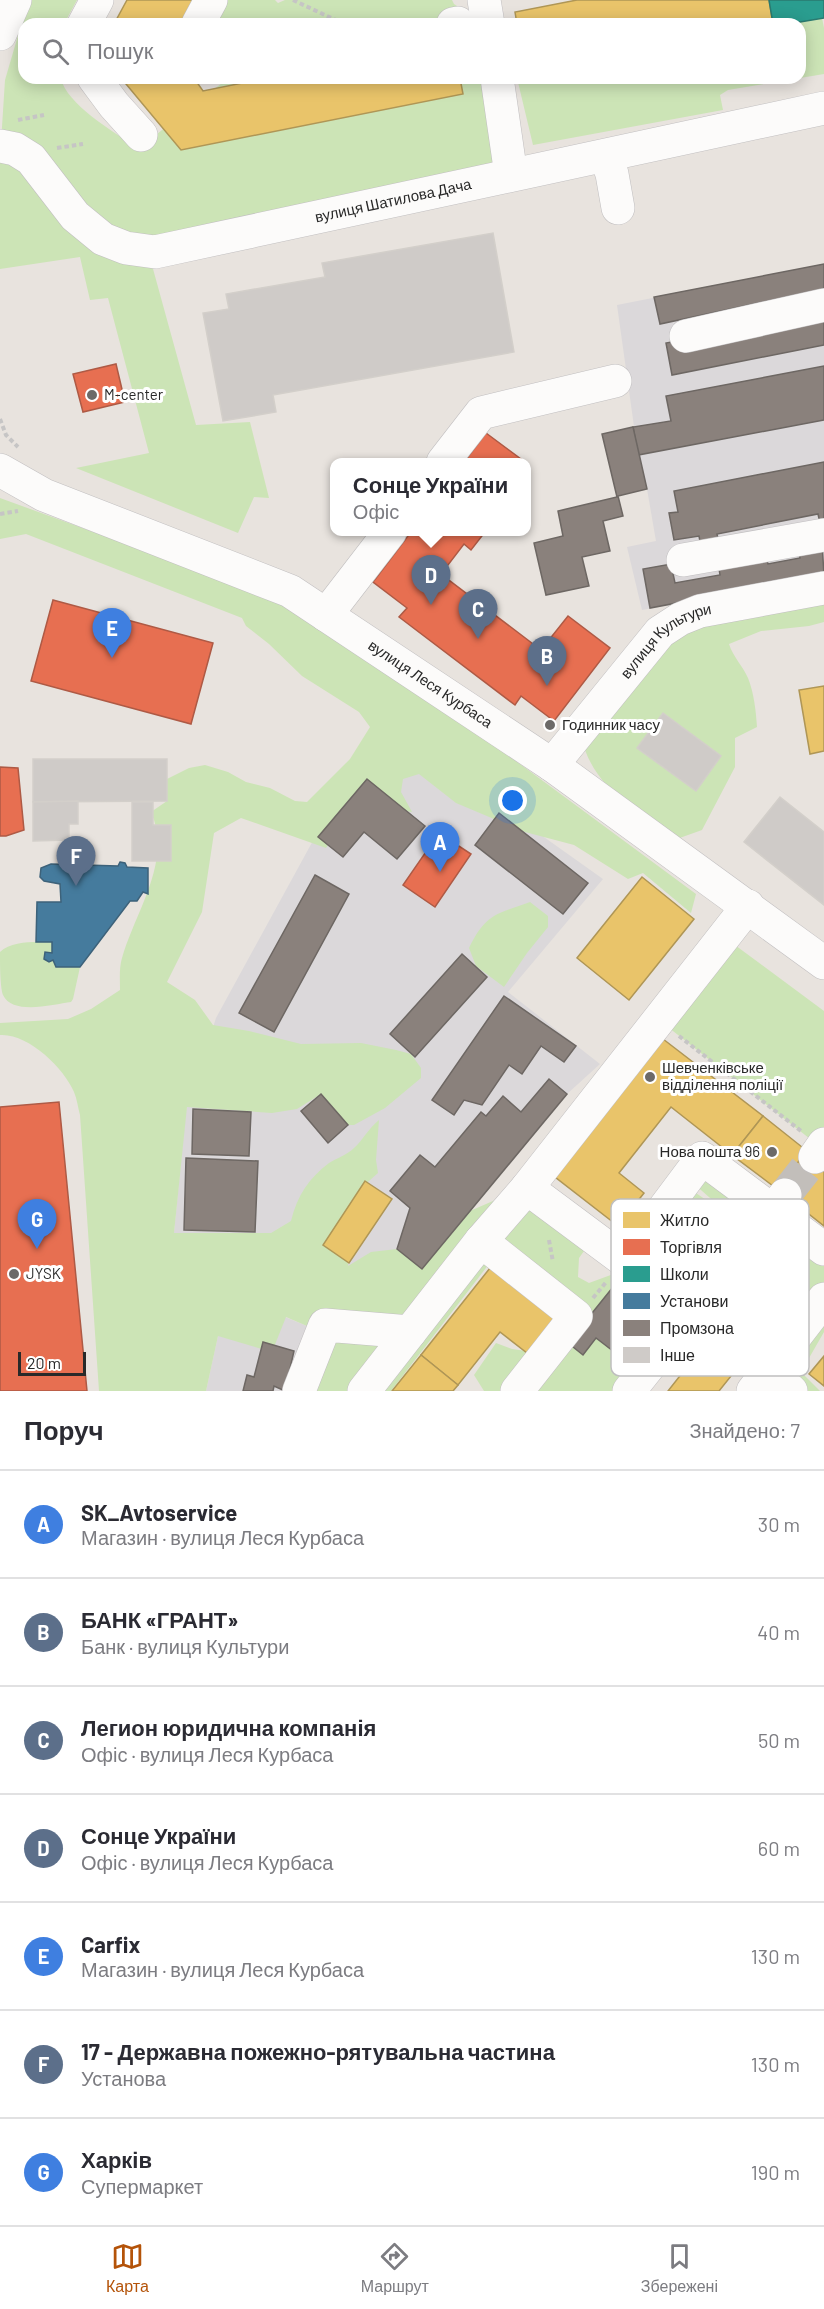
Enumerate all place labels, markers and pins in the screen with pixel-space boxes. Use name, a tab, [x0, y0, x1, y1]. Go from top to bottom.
place label: M-center	[104, 385, 164, 403]
marker: M-center	[85, 388, 99, 402]
pin: D	[412, 556, 450, 605]
pin: C	[458, 590, 498, 639]
pin: E	[92, 608, 132, 658]
pin: B	[528, 636, 566, 686]
place label: Годинник часу	[562, 715, 660, 733]
marker: Годинник часу	[543, 718, 557, 732]
pin: A	[420, 822, 460, 872]
pin: F	[56, 836, 96, 886]
place label: Шевченківське відділення поліції	[662, 1058, 784, 1093]
marker: Шевченківське відділення поліції	[643, 1070, 657, 1084]
place label: Нова пошта 96	[660, 1142, 760, 1160]
marker: Нова пошта 96	[765, 1145, 779, 1159]
pin: G	[18, 1200, 57, 1249]
place label: JYSK	[26, 1264, 61, 1282]
marker: JYSK	[7, 1267, 21, 1281]

